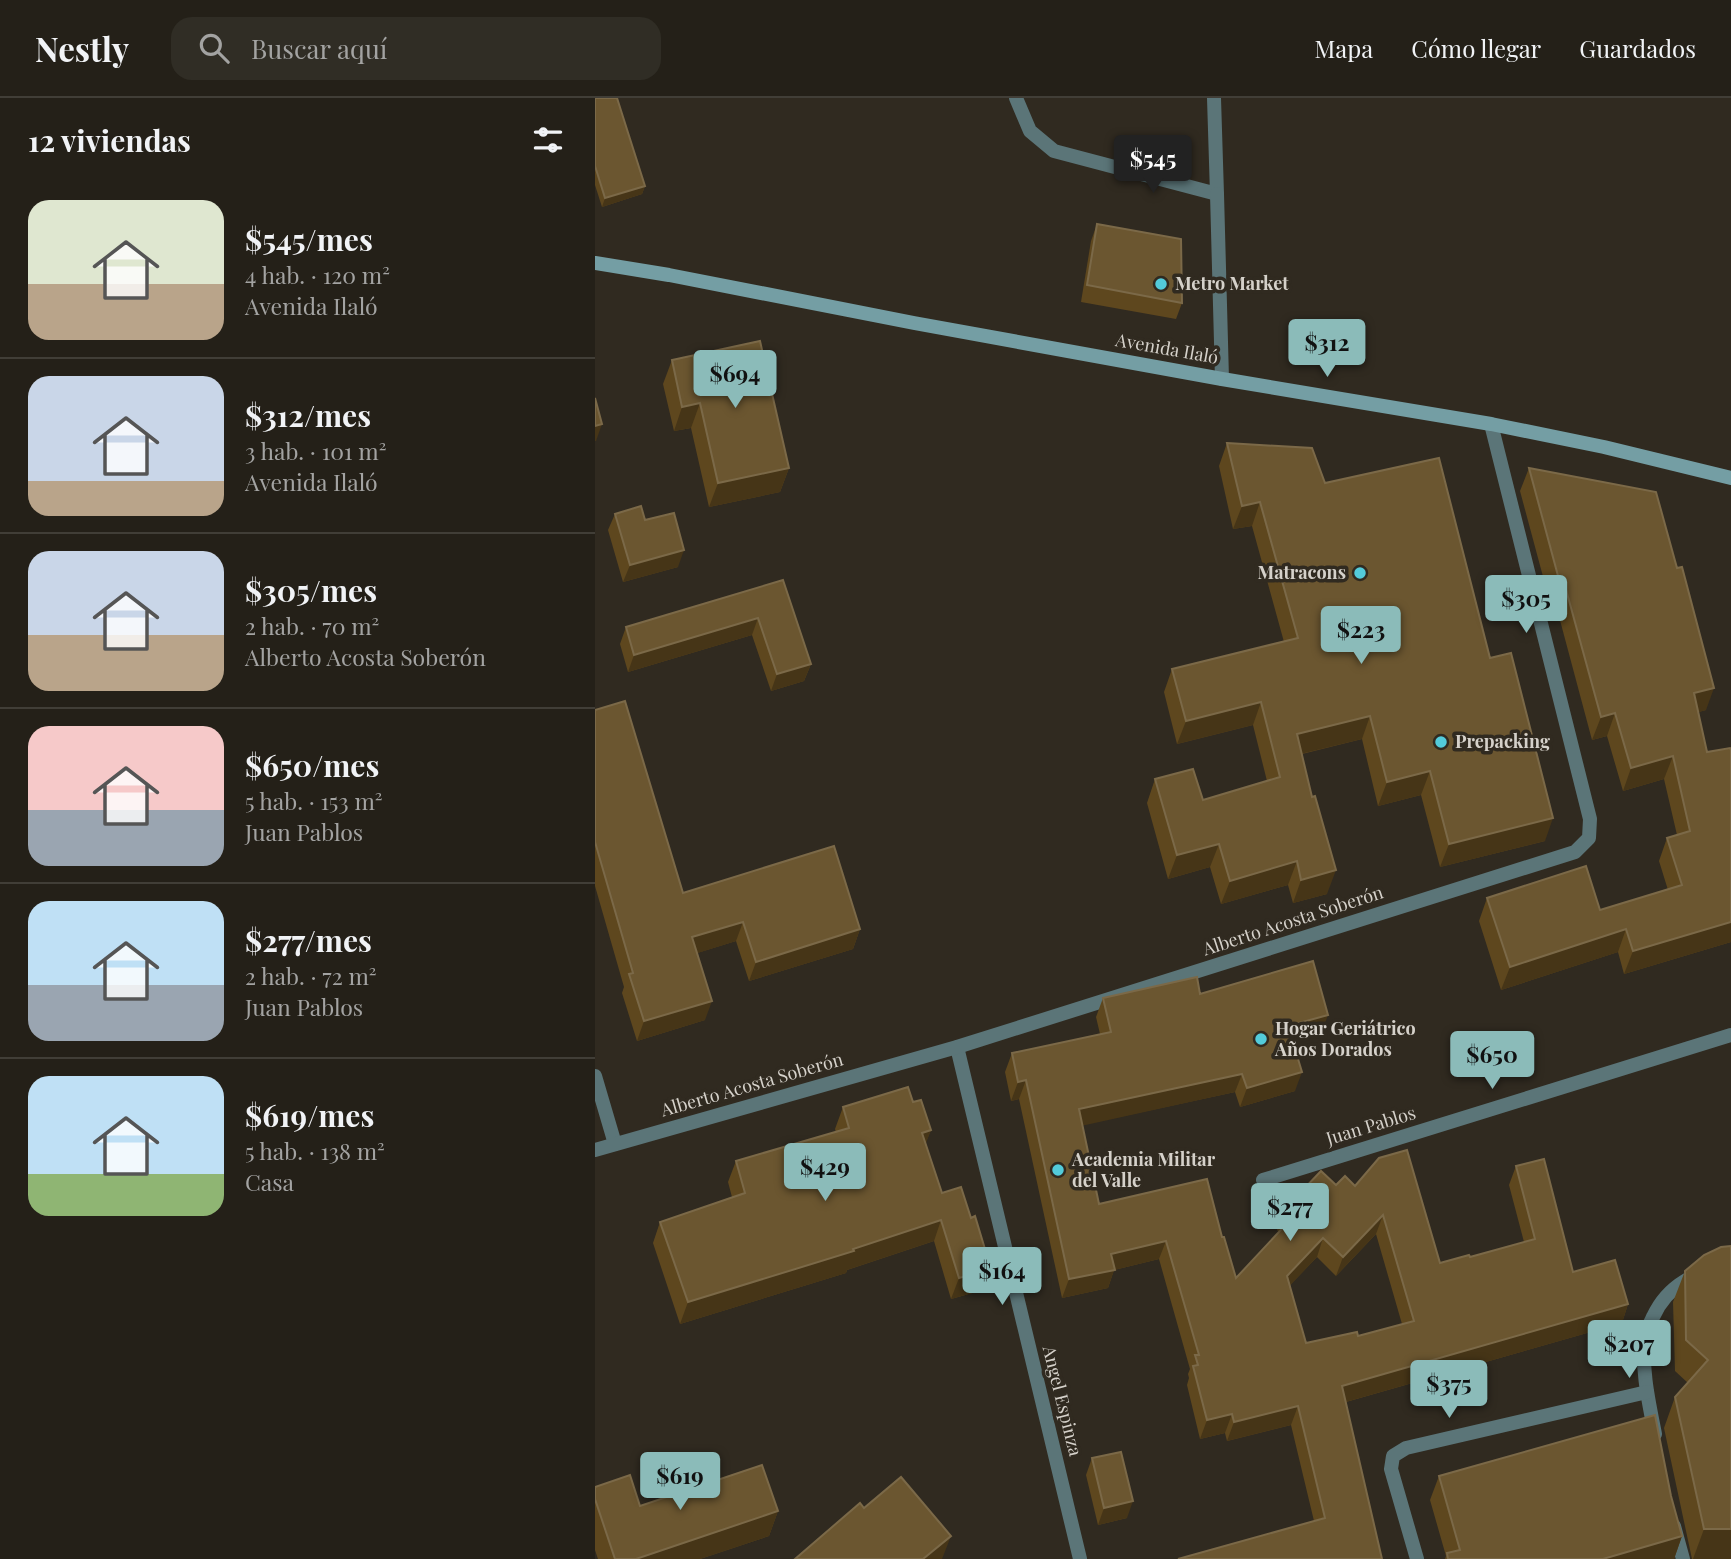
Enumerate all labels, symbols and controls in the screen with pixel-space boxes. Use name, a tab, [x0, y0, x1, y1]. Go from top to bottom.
search box	[171, 17, 661, 80]
text: Nestly	[35, 26, 129, 70]
icon: search	[195, 29, 233, 67]
text: Buscar aquí	[251, 31, 387, 66]
text: Mapa	[1315, 32, 1373, 64]
text: Cómo llegar	[1411, 32, 1541, 64]
text: Guardados	[1579, 32, 1696, 64]
text: 12 viviendas	[28, 120, 191, 160]
icon: filters	[529, 121, 567, 159]
pin: $545	[1112, 136, 1194, 195]
text: $545	[1130, 142, 1176, 173]
text: $545/mes	[245, 219, 373, 259]
icon: home	[84, 228, 168, 312]
text: 4 hab. · 120 m²	[245, 259, 390, 290]
place label: Metro Market	[1175, 271, 1289, 295]
marker: Metro Market	[1153, 276, 1169, 292]
text: Avenida Ilaló	[245, 290, 378, 321]
pin: $312	[1286, 320, 1368, 379]
text: $312	[1304, 326, 1350, 357]
street label: Avenida Ilaló	[1113, 327, 1221, 369]
pin: $694	[694, 350, 776, 410]
text: $694	[710, 357, 760, 388]
text: $312/mes	[245, 395, 371, 435]
icon: home	[84, 404, 168, 488]
text: 3 hab. · 101 m²	[245, 435, 386, 466]
text: Avenida Ilaló	[245, 466, 378, 497]
place label: Matracons	[1258, 560, 1346, 584]
marker: Matracons	[1352, 565, 1368, 581]
text: $305/mes	[245, 570, 377, 610]
pin: $305	[1485, 575, 1567, 635]
icon: home	[84, 579, 168, 663]
text: $305	[1501, 582, 1551, 613]
pin: $223	[1320, 606, 1402, 666]
text: 2 hab. · 70 m²	[245, 610, 379, 641]
text: $223	[1337, 613, 1385, 644]
text: Alberto Acosta Soberón	[245, 641, 486, 672]
place label: Prepacking	[1455, 729, 1550, 753]
marker: Prepacking	[1433, 734, 1449, 750]
text: $650/mes	[245, 745, 379, 785]
icon: home	[84, 754, 168, 838]
text: 5 hab. · 153 m²	[245, 785, 383, 816]
text: Juan Pablos	[245, 816, 363, 847]
street label: Alberto Acosta Soberón	[1198, 879, 1386, 961]
text: $277/mes	[245, 920, 372, 960]
icon: home	[84, 929, 168, 1013]
text: 2 hab. · 72 m²	[245, 960, 377, 991]
text: Juan Pablos	[245, 991, 363, 1022]
place label: Hogar Geriátrico Años Dorados	[1274, 1016, 1416, 1061]
marker: Hogar Geriátrico Años Dorados	[1253, 1031, 1269, 1047]
pin: $650	[1451, 1032, 1533, 1091]
text: $650	[1466, 1038, 1518, 1069]
street label: Alberto Acosta Soberón	[657, 1046, 846, 1122]
text: $619/mes	[245, 1095, 374, 1135]
street label: Juan Pablos	[1322, 1100, 1418, 1150]
icon: home	[84, 1104, 168, 1188]
text: 5 hab. · 138 m²	[245, 1135, 385, 1166]
pin: $429	[784, 1144, 866, 1203]
place label: Academia Militar del Valle	[1071, 1147, 1216, 1192]
text: $429	[800, 1150, 850, 1181]
marker: Academia Militar del Valle	[1050, 1162, 1066, 1178]
text: Casa	[245, 1166, 294, 1197]
pin: $277	[1249, 1184, 1331, 1243]
text: $277	[1267, 1190, 1313, 1221]
pin: $164	[961, 1248, 1043, 1307]
text: $164	[978, 1254, 1026, 1285]
pin: $207	[1588, 1320, 1670, 1380]
text: $207	[1604, 1327, 1654, 1358]
street label: Angel Espinza	[1037, 1342, 1088, 1459]
pin: $375	[1408, 1360, 1490, 1420]
text: $375	[1426, 1367, 1472, 1398]
pin: $619	[639, 1452, 721, 1512]
text: $619	[656, 1459, 704, 1490]

